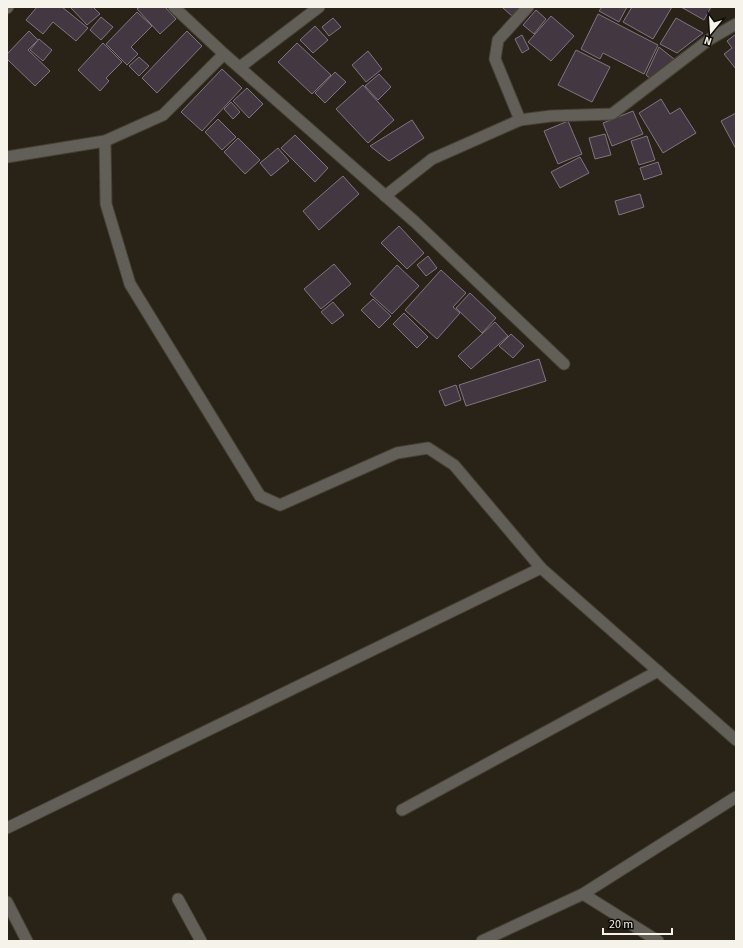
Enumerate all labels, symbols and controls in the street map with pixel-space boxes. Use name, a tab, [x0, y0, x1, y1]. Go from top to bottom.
north arrow	[691, 12, 731, 52]
text: N	[702, 33, 714, 49]
scale bar	[603, 910, 672, 936]
text: 20 m	[609, 916, 633, 933]

